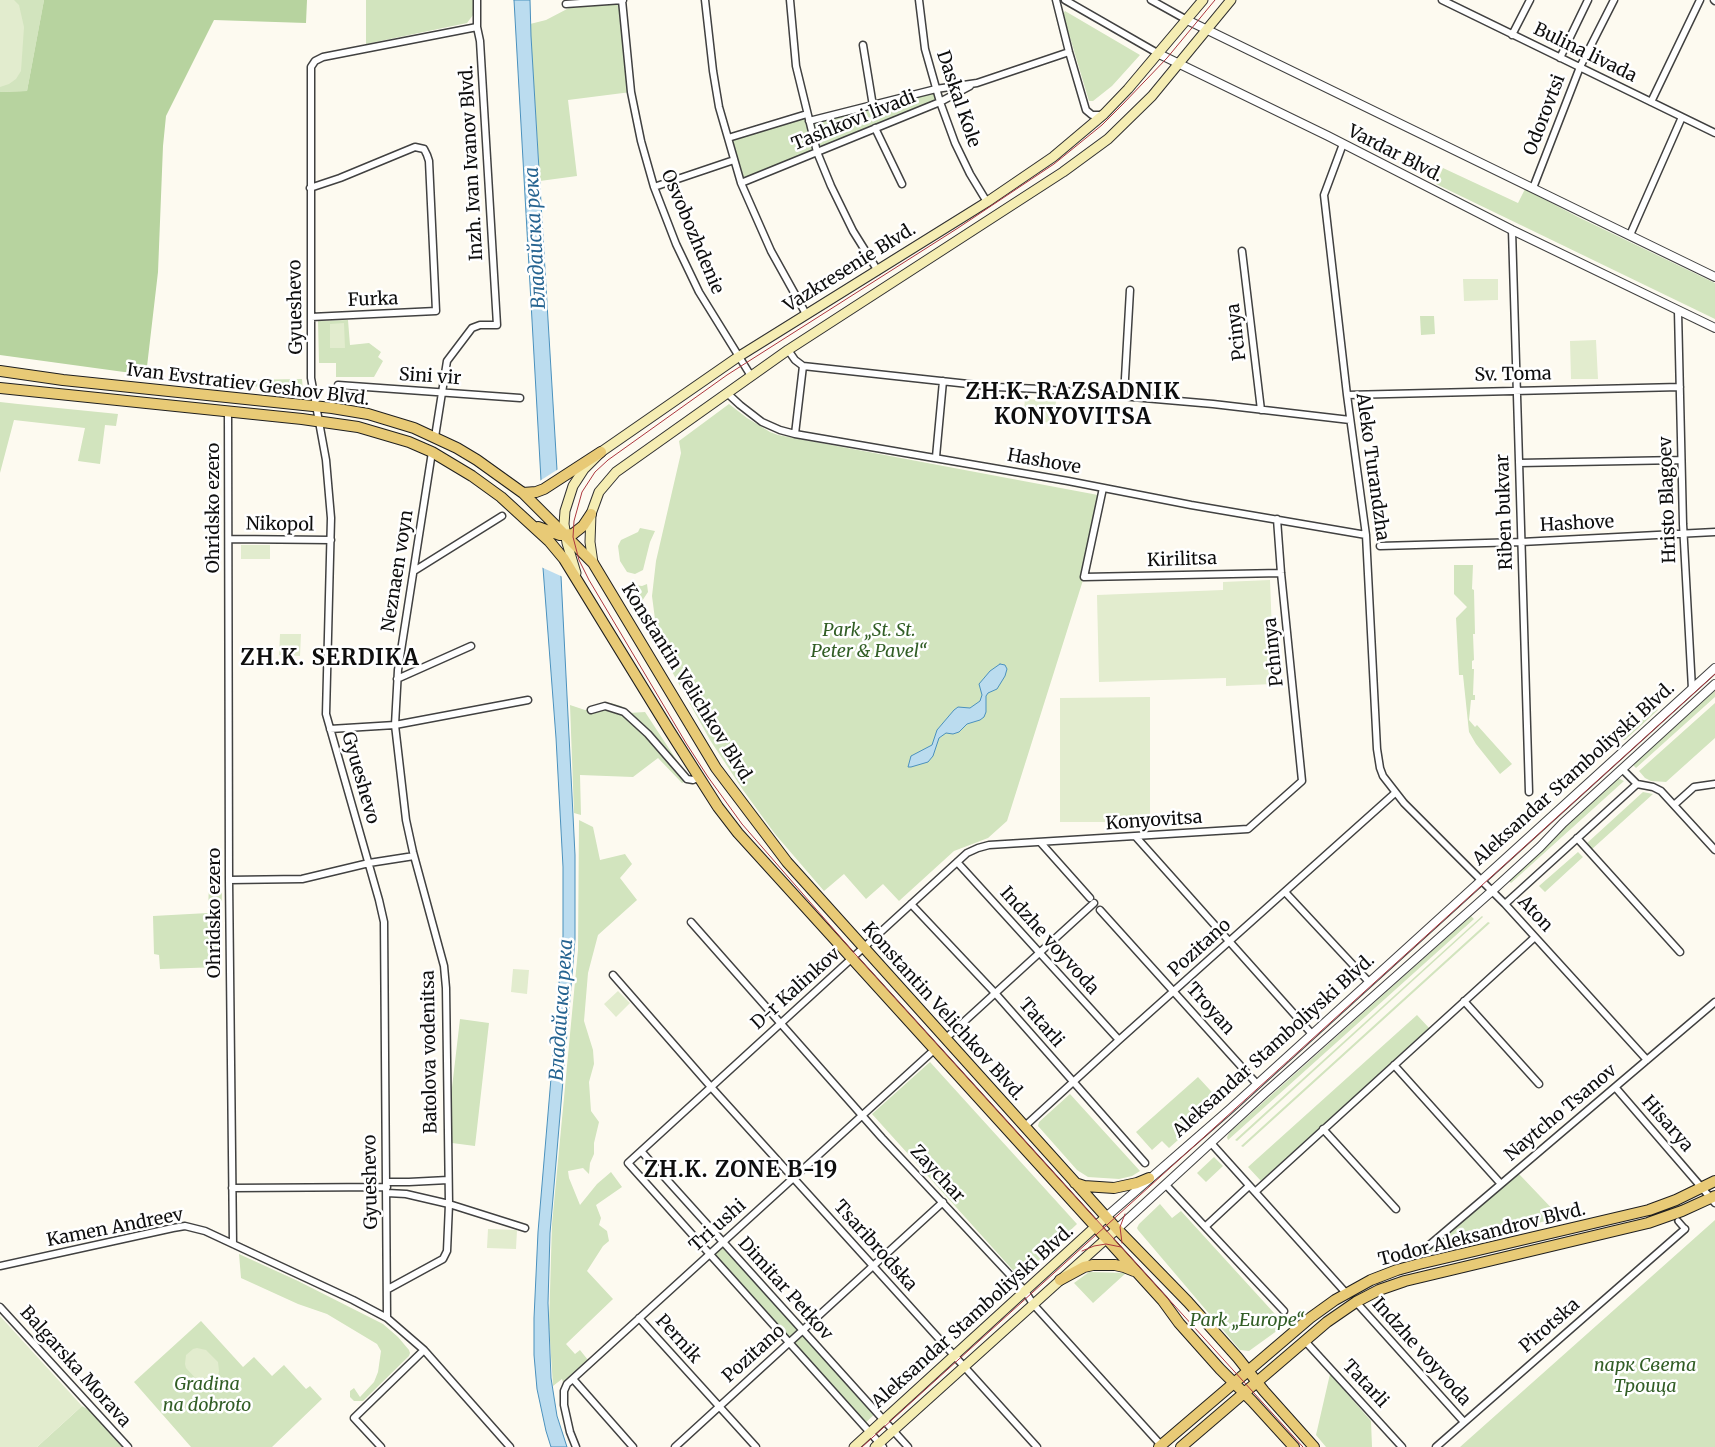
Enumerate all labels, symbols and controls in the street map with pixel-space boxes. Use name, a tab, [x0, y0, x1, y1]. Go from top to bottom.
street label: Bulina livada	[1530, 19, 1640, 87]
street label: Daskal Kole	[931, 48, 985, 150]
street label: Inzh. Ivan Ivanov Blvd.	[456, 65, 488, 261]
street label: Odorovtsi	[1520, 72, 1570, 158]
street label: Tashkovi livadi	[789, 86, 919, 156]
street label: Vardar Blvd.	[1344, 121, 1446, 187]
water label: Владайска река	[521, 166, 551, 310]
street label: Osvobozhdenie	[656, 167, 728, 297]
street label: Vazkresenie Blvd.	[780, 219, 920, 317]
street label: Gyueshevo	[284, 259, 308, 355]
street label: Furka	[347, 288, 399, 312]
street label: Pcinya	[1223, 302, 1251, 362]
street label: Ivan Evstratiev Geshov Blvd.	[125, 359, 371, 411]
street label: Sini vir	[398, 364, 462, 390]
street label: Sv. Toma	[1474, 364, 1552, 386]
district label: ZH.K. RAZSADNIK KONYOVITSA	[964, 380, 1182, 432]
street label: Aleko Turandzha	[1351, 392, 1393, 542]
street label: Hristo Blagoev	[1655, 436, 1681, 564]
street label: Ohridsko ezero	[203, 443, 225, 573]
street label: Hashove	[1006, 445, 1082, 479]
street label: Riben bukvar	[1492, 454, 1518, 570]
street label: Neznaen voyn	[378, 508, 418, 634]
street label: Hashove	[1539, 511, 1615, 537]
street label: Nikopol	[246, 514, 314, 536]
street label: Kirilitsa	[1147, 548, 1217, 572]
street label: Konstantin Velichkov Blvd.	[616, 580, 758, 788]
street label: Pchinya	[1260, 616, 1288, 688]
park label: Park „St. St. Peter & Pavel“	[811, 620, 927, 662]
district label: ZH.K. SERDIKA	[239, 646, 421, 672]
street label: Aleksandar Stamboliyski Blvd.	[1469, 678, 1679, 870]
street label: Gyueshevo	[337, 730, 383, 826]
street label: Konyovitsa	[1105, 807, 1203, 835]
street label: Ohridsko ezero	[204, 848, 226, 978]
street label: Indzhe voyvoda	[995, 883, 1103, 999]
street label: Aton	[1513, 891, 1557, 937]
street label: Pozitano	[1164, 915, 1236, 981]
street label: Konstantin Velichkov Blvd.	[857, 918, 1029, 1106]
water label: Владайска река	[546, 938, 578, 1082]
street label: D-r Kalinkov	[747, 944, 845, 1034]
street label: Aleksandar Stamboliyski Blvd.	[1169, 950, 1379, 1142]
street label: Batolova vodenitsa	[418, 970, 442, 1134]
street label: Troyan	[1181, 979, 1239, 1039]
street label: Tatarli	[1014, 994, 1068, 1052]
street label: Naytcho Tsanov	[1501, 1060, 1621, 1166]
street label: Hisarya	[1637, 1092, 1697, 1156]
street label: Gyueshevo	[359, 1134, 383, 1230]
street label: Zaychar	[905, 1141, 969, 1207]
district label: ZH.K. ZONE B-19	[642, 1158, 840, 1184]
street label: Tri ushi	[685, 1195, 751, 1257]
street label: Tsaribrodska	[829, 1196, 921, 1296]
street label: Todor Aleksandrov Blvd.	[1376, 1199, 1588, 1271]
street label: Kamen Andreev	[45, 1204, 185, 1252]
street label: Aleksandar Stamboliyski Blvd.	[868, 1221, 1078, 1413]
street label: Dimitar Petkov	[733, 1233, 837, 1345]
street label: Indzhe voyvoda	[1367, 1294, 1475, 1410]
street label: Pirotska	[1516, 1294, 1584, 1358]
street label: Balgarska Morava	[15, 1302, 135, 1432]
street label: Pernik	[651, 1310, 705, 1368]
park label: Park „Europe“	[1190, 1310, 1304, 1332]
street label: Pozitano	[718, 1321, 790, 1387]
park label: парк Света Троица	[1594, 1355, 1696, 1398]
street label: Tatarli	[1337, 1356, 1393, 1412]
park label: Gradina na dobroto	[163, 1374, 251, 1416]

